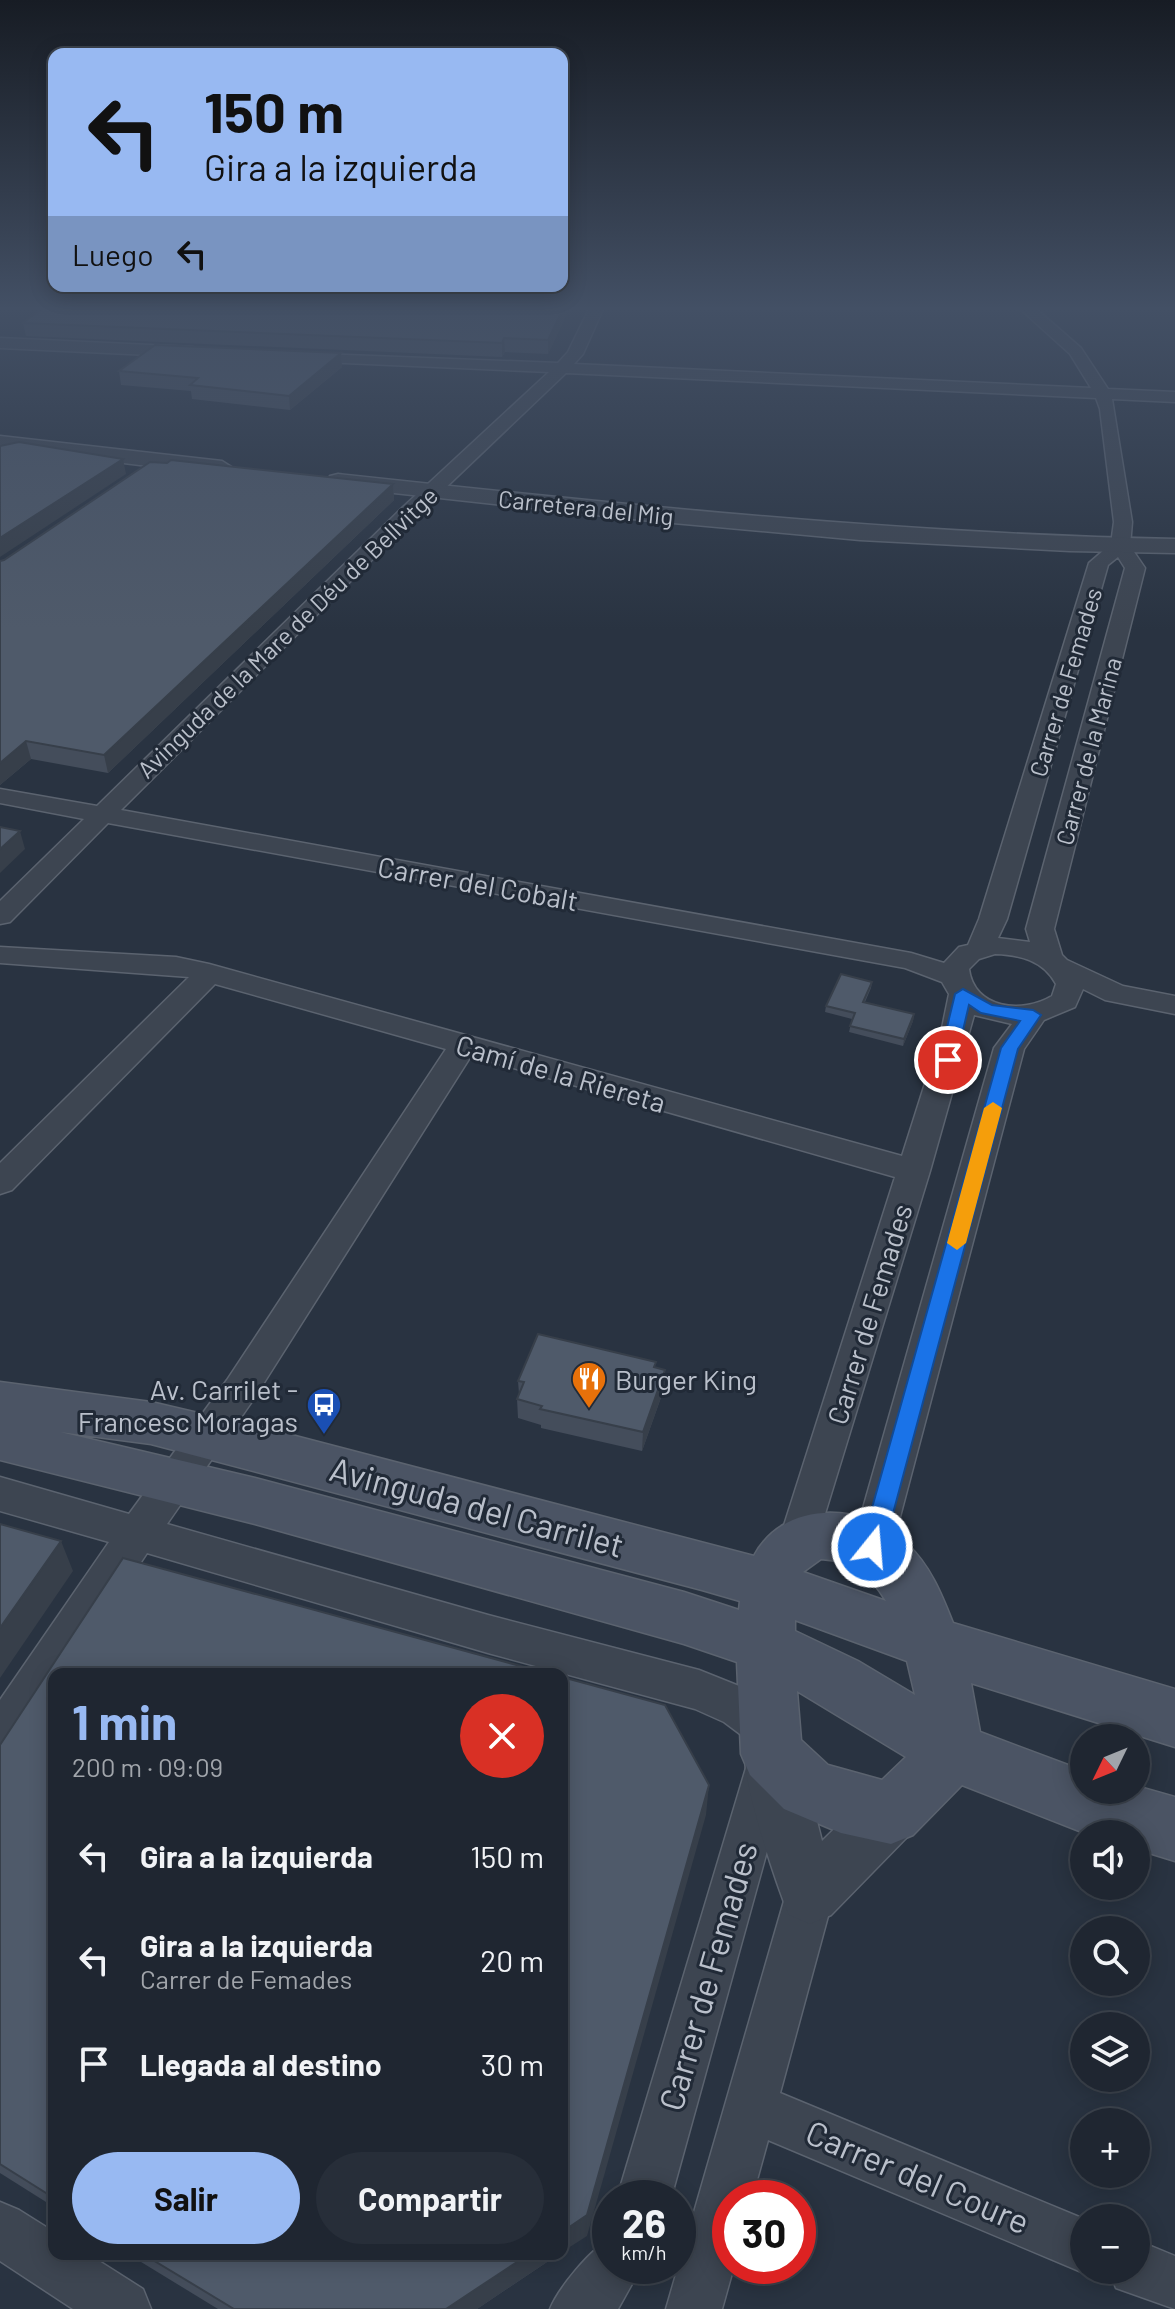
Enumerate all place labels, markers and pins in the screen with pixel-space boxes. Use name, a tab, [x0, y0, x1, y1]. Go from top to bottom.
pin	[914, 1026, 982, 1094]
restaurant icon: Burger King	[570, 1360, 608, 1410]
place label: Burger King	[615, 1362, 757, 1396]
place label: Av. Carrilet - Francesc Moragas	[78, 1372, 298, 1438]
bus stop icon: Av. Carrilet - Francesc Moragas	[305, 1386, 343, 1436]

